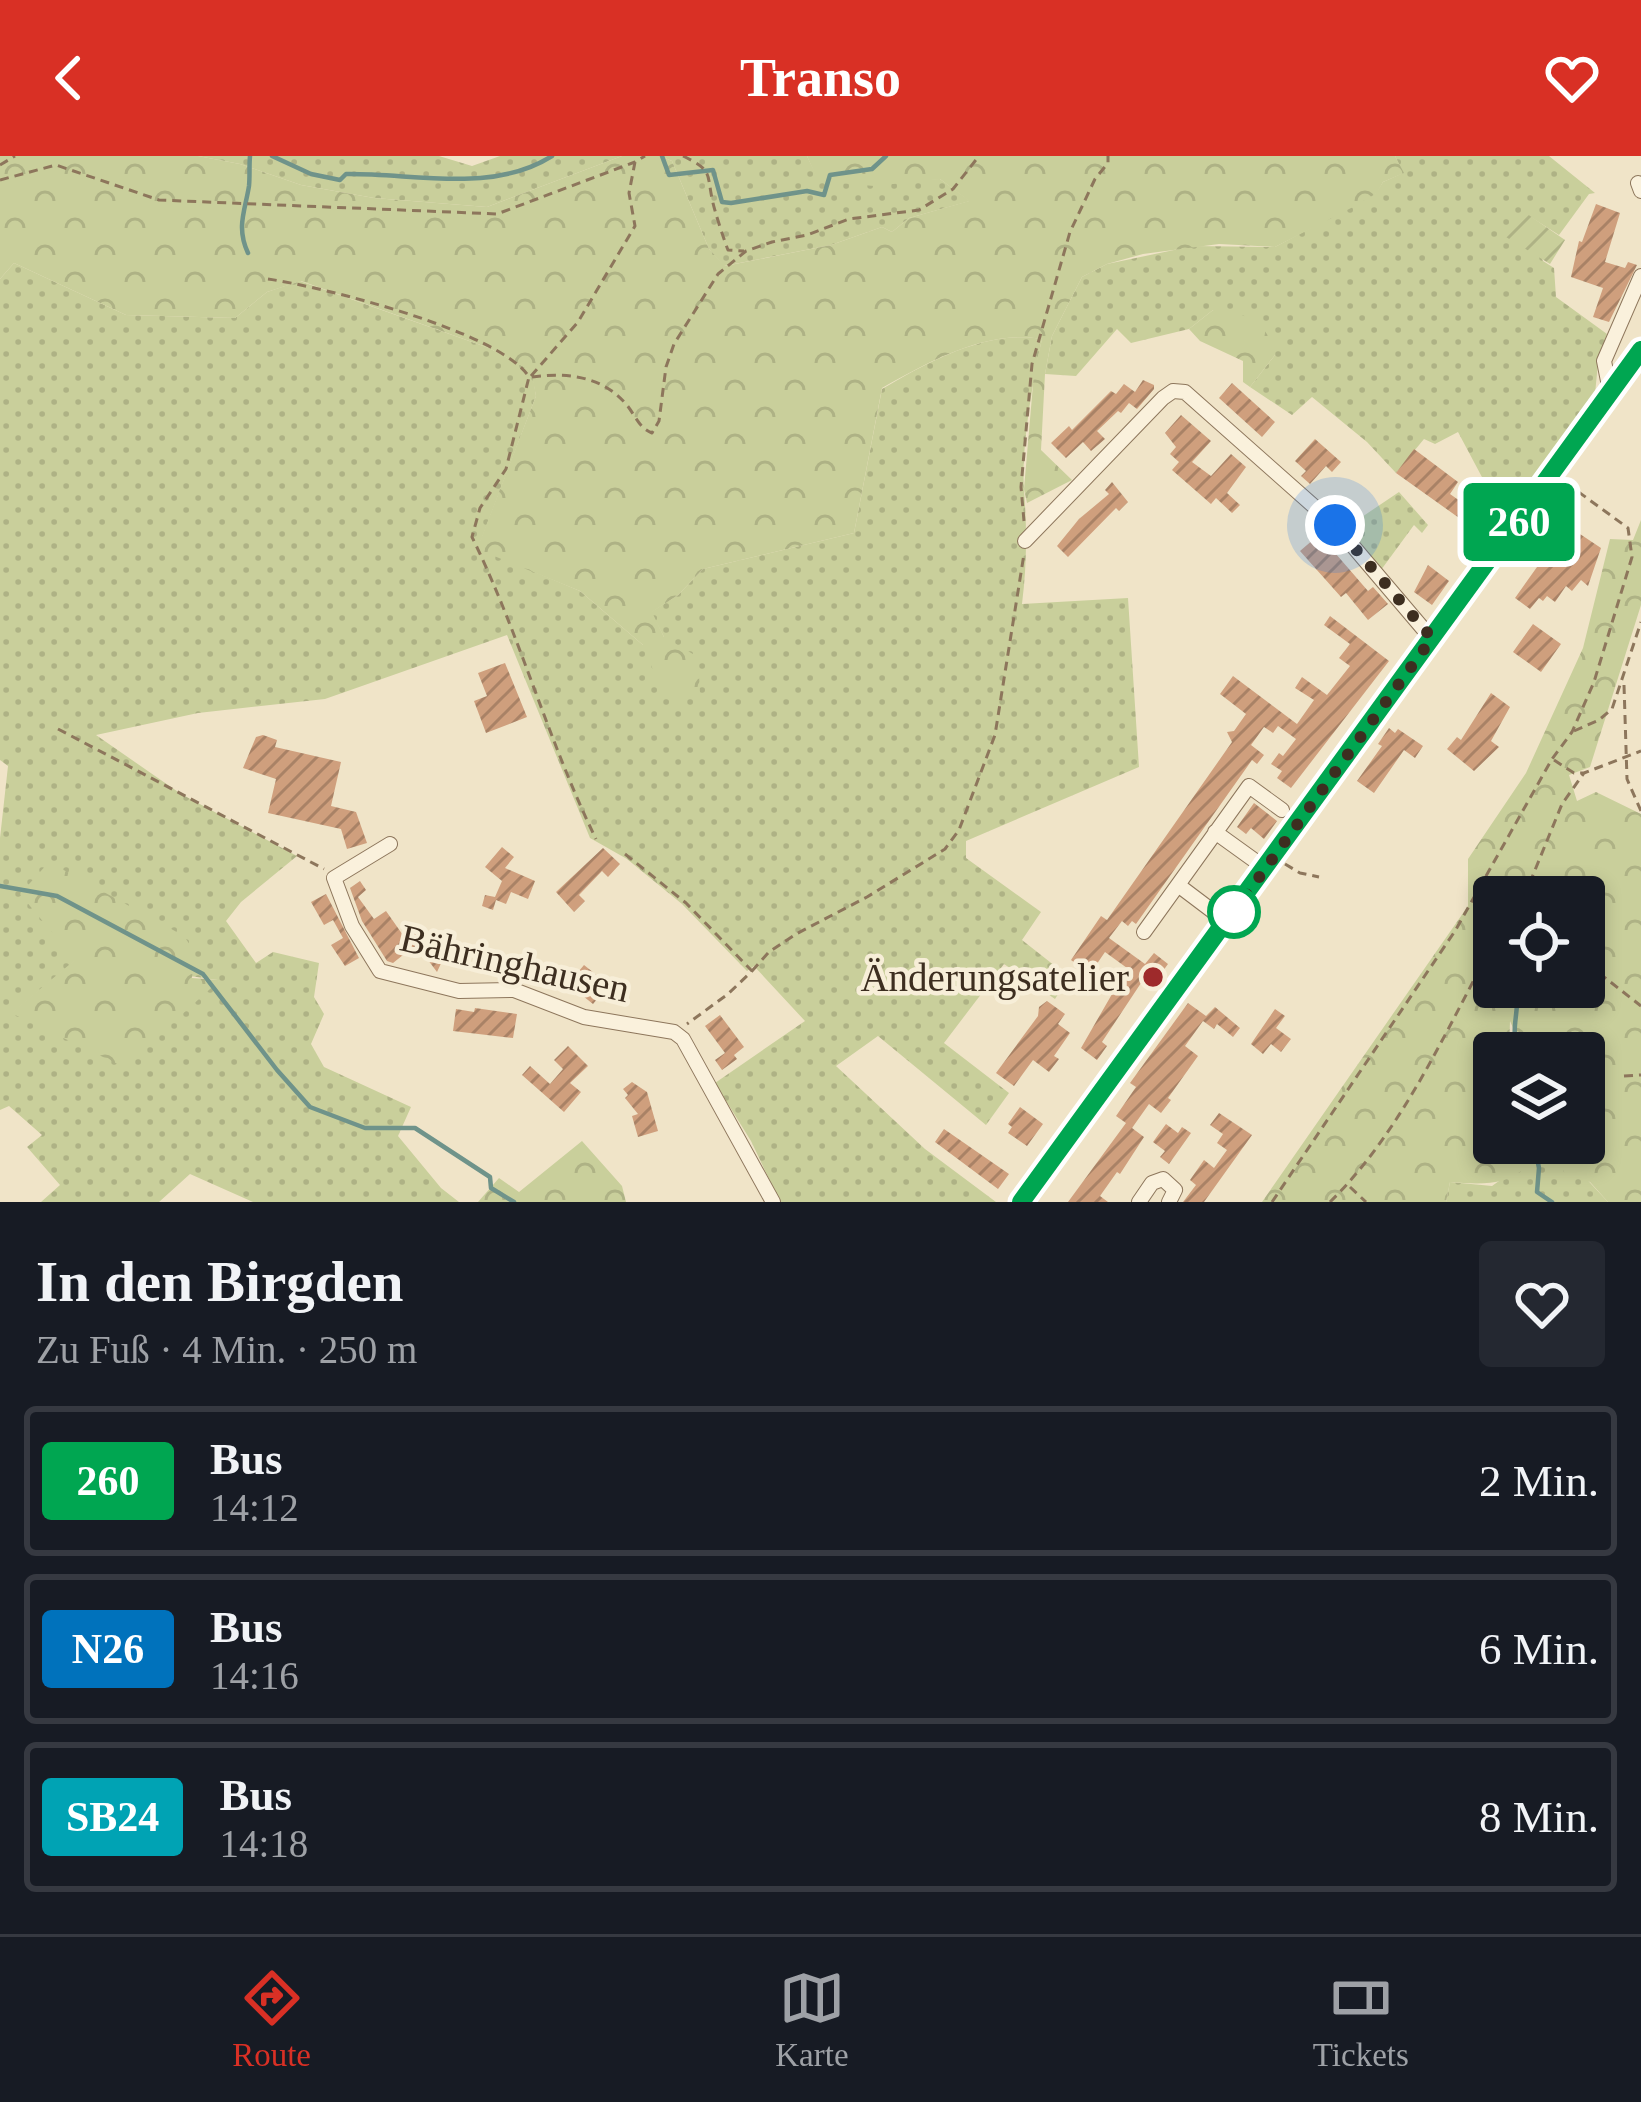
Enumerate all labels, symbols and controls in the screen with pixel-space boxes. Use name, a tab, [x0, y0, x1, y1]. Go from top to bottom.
icon: back	[36, 45, 102, 111]
icon: heart	[1539, 45, 1605, 111]
text: Transo	[740, 48, 901, 108]
line badge: 260	[1450, 483, 1588, 561]
your location	[1305, 495, 1365, 555]
text: 260	[1488, 499, 1551, 545]
map controls	[1473, 876, 1605, 1164]
button: locate	[1473, 876, 1605, 1008]
unlabelled marker	[1209, 887, 1259, 937]
street label: Bähringhausen	[396, 916, 634, 1011]
place label: Änderungsatelier	[860, 956, 1129, 1000]
marker: Änderungsatelier	[1140, 964, 1166, 990]
button: layers	[1473, 1032, 1605, 1164]
button: heart	[1479, 1241, 1605, 1367]
text: In den Birgden	[36, 1250, 403, 1313]
text: Zu Fuß · 4 Min. · 250 m	[36, 1328, 417, 1371]
text: Bus	[210, 1434, 283, 1484]
text: 2 Min.	[1479, 1456, 1599, 1506]
text: 260	[77, 1458, 140, 1504]
text: 14:12	[210, 1486, 299, 1529]
text: Bus	[210, 1602, 283, 1652]
text: 6 Min.	[1479, 1624, 1599, 1674]
text: N26	[72, 1626, 144, 1672]
text: 14:16	[210, 1654, 299, 1697]
text: Bus	[219, 1770, 292, 1820]
text: 8 Min.	[1479, 1792, 1599, 1842]
text: SB24	[66, 1794, 159, 1840]
text: 14:18	[219, 1822, 308, 1865]
tab: Route	[232, 1965, 311, 2074]
tab: Karte	[775, 1965, 849, 2074]
tab: Tickets	[1313, 1965, 1409, 2074]

